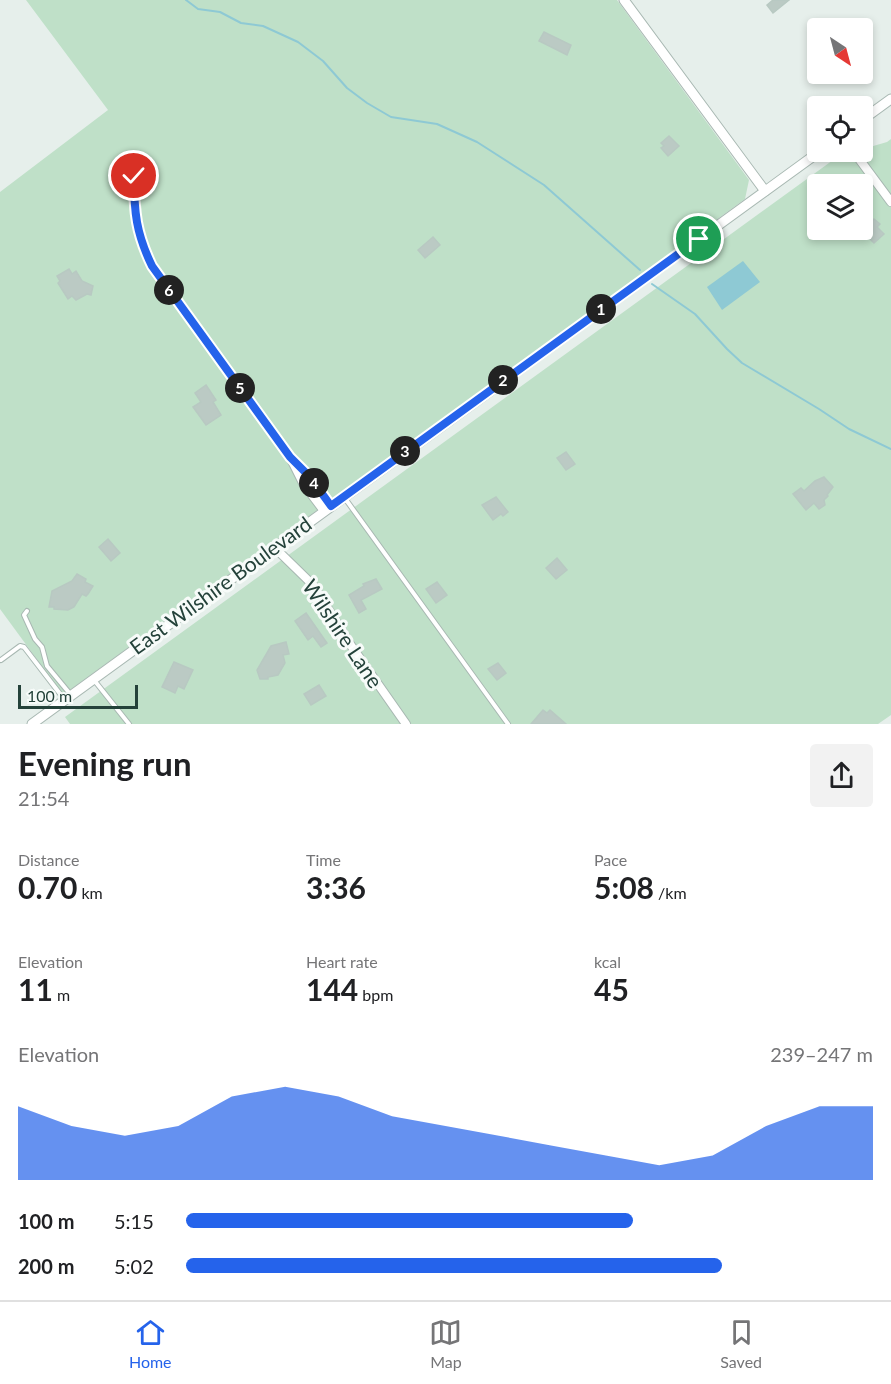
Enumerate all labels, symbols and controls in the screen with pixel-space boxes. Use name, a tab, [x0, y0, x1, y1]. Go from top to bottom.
north arrow	[807, 18, 873, 84]
map controls	[807, 18, 873, 240]
button: locate	[807, 96, 873, 162]
pin	[108, 150, 159, 201]
icon: check	[117, 159, 150, 192]
button: layers	[807, 174, 873, 240]
pin	[673, 213, 724, 264]
icon: arrive	[682, 222, 715, 255]
pin: 6	[154, 275, 184, 305]
text: 6	[164, 280, 174, 299]
pin: 1	[586, 294, 616, 324]
text: 1	[596, 299, 606, 318]
pin: 2	[488, 365, 518, 395]
text: 2	[498, 370, 508, 389]
pin: 5	[225, 373, 255, 403]
text: 5	[235, 378, 245, 397]
pin: 3	[390, 436, 420, 466]
text: 3	[400, 441, 410, 460]
pin: 4	[299, 468, 329, 498]
text: 4	[309, 473, 319, 492]
street label: East Wilshire Boulevard	[124, 511, 316, 659]
street label: Wilshire Lane	[298, 574, 389, 692]
scale bar	[18, 682, 138, 710]
text: 100 m	[27, 686, 72, 705]
text: Evening run	[18, 743, 192, 783]
button: share	[810, 744, 873, 807]
text: 21:54	[18, 786, 69, 810]
text: Distance	[18, 850, 79, 869]
text: Time	[306, 850, 341, 869]
text: Pace	[594, 850, 627, 869]
text: 0.70	[18, 869, 77, 905]
text: 3:36	[306, 869, 366, 905]
text: 5:08	[594, 869, 654, 905]
text: km	[77, 883, 103, 902]
text: /km	[654, 883, 687, 902]
text: Elevation	[18, 952, 83, 971]
text: Heart rate	[306, 952, 378, 971]
text: kcal	[594, 952, 621, 971]
text: 11	[18, 971, 53, 1007]
text: 144	[306, 971, 358, 1007]
text: 45	[594, 971, 629, 1007]
text: m	[53, 985, 70, 1004]
text: bpm	[358, 985, 393, 1004]
text: Elevation	[18, 1042, 99, 1066]
text: 239–247 m	[770, 1042, 873, 1066]
text: 100 m	[18, 1209, 74, 1233]
text: 5:15	[114, 1209, 154, 1233]
text: 200 m	[18, 1254, 74, 1278]
text: 5:02	[114, 1254, 154, 1278]
tab: Home	[129, 1316, 172, 1371]
tab: Map	[429, 1316, 462, 1371]
tab: Saved	[720, 1316, 762, 1371]

